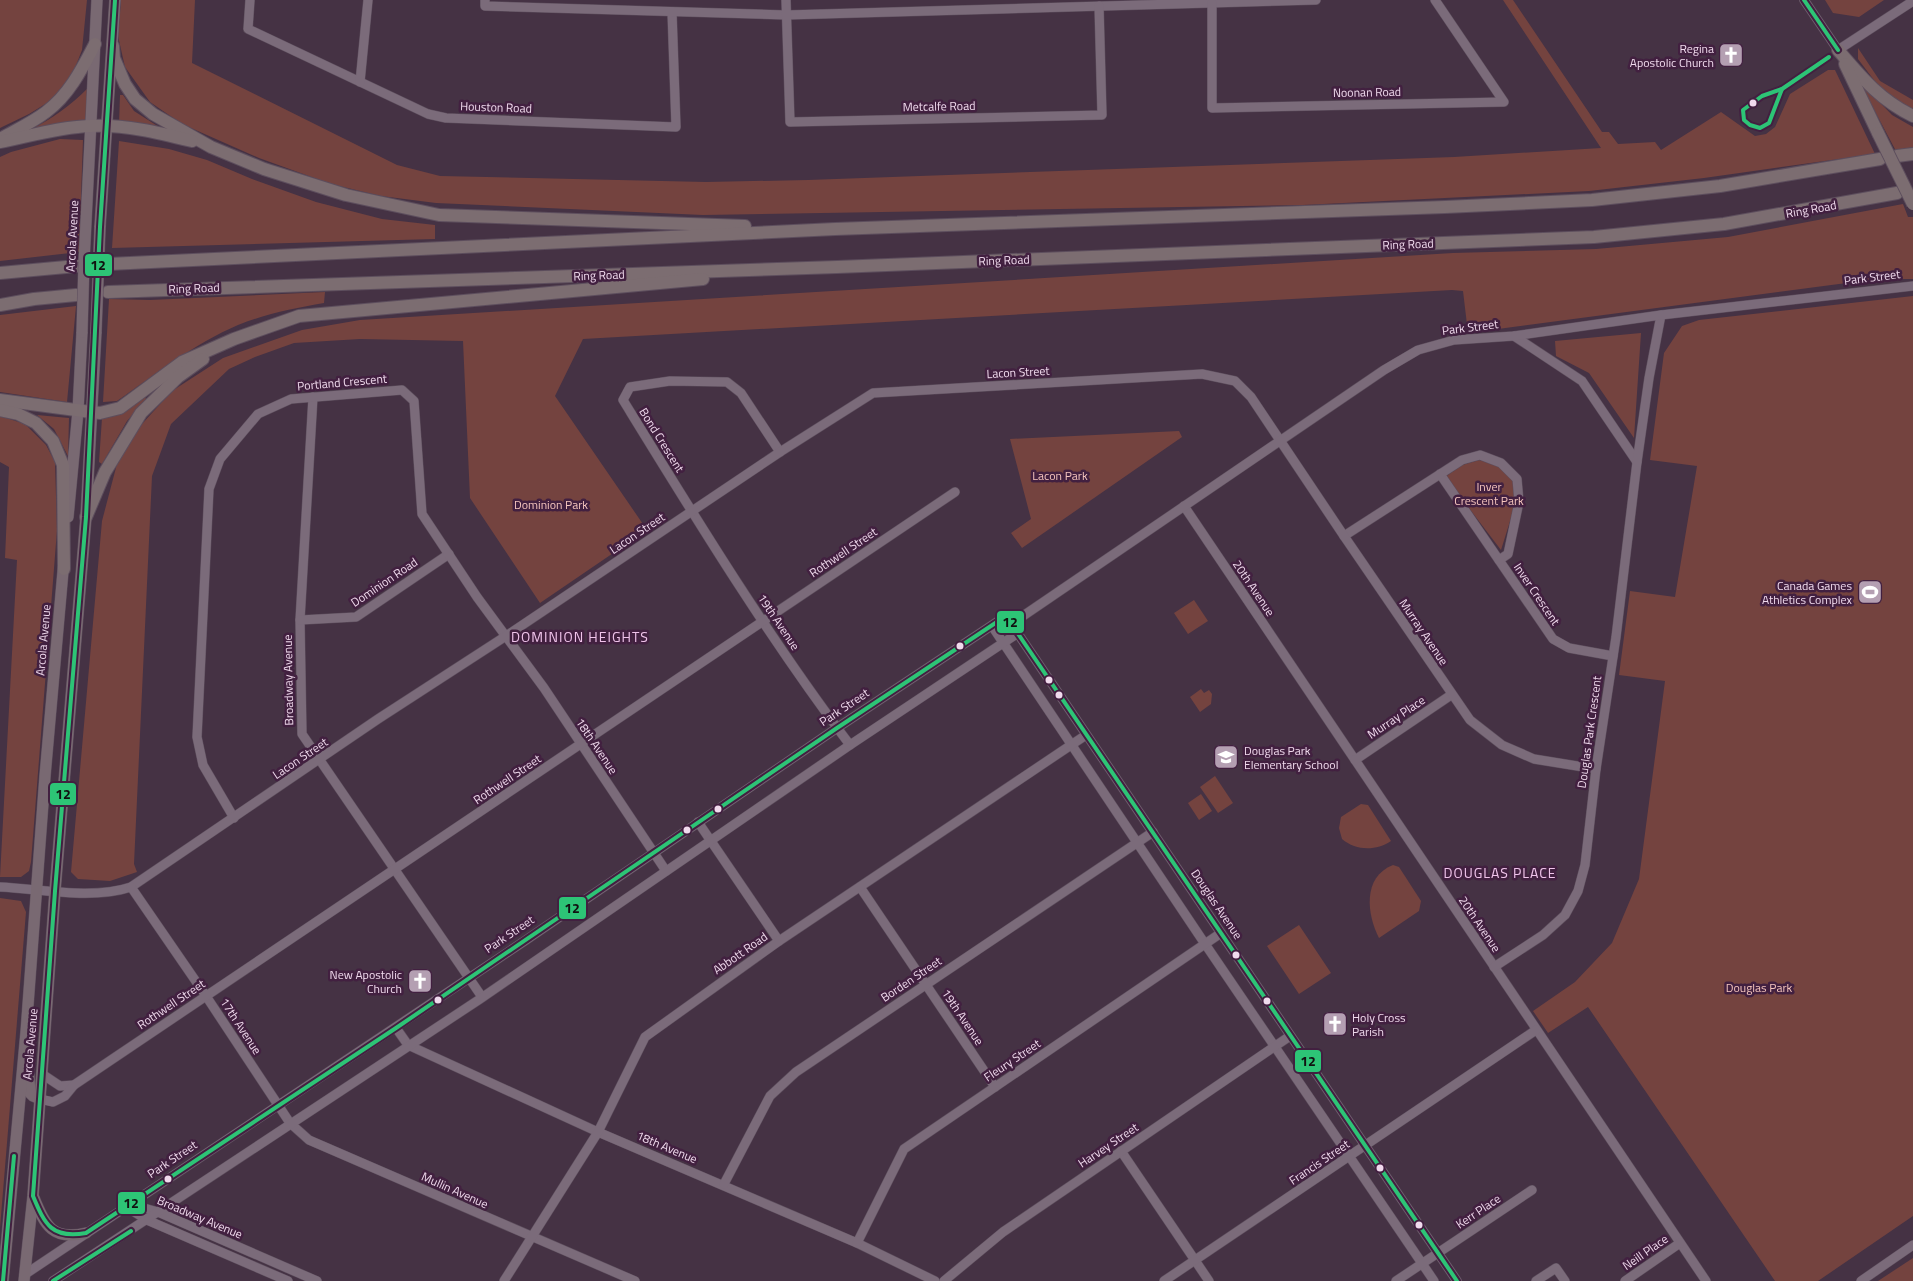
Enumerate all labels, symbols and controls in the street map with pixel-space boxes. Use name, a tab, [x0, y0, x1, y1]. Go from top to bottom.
place label: Regina Apostolic Church	[1630, 39, 1714, 72]
church icon: Regina Apostolic Church	[1718, 42, 1744, 68]
street label: Noonan Road	[1333, 82, 1401, 102]
street label: Houston Road	[460, 96, 532, 118]
street label: Metcalfe Road	[902, 96, 976, 116]
unlabelled marker	[1748, 98, 1758, 108]
street label: Ring Road	[1784, 195, 1838, 223]
street label: Arcola Avenue	[61, 200, 83, 272]
street label: Ring Road	[1382, 234, 1434, 254]
street label: Ring Road	[978, 250, 1030, 270]
line badge: 12	[84, 253, 113, 277]
text: 12	[90, 254, 106, 275]
street label: Park Street	[1843, 264, 1902, 290]
street label: Ring Road	[573, 265, 625, 285]
street label: Ring Road	[168, 278, 220, 298]
street label: Park Street	[1441, 314, 1500, 340]
street label: Lacon Street	[986, 361, 1051, 383]
street label: Portland Crescent	[296, 369, 388, 395]
street label: Bond Crescent	[635, 404, 690, 477]
park label: Lacon Park	[1032, 466, 1088, 485]
park label: Inver Crescent Park	[1454, 477, 1524, 510]
park label: Dominion Park	[514, 495, 588, 514]
street label: Lacon Street	[605, 507, 669, 559]
street label: Rothwell Street	[805, 522, 881, 582]
street label: Dominion Road	[347, 553, 421, 611]
street label: 20th Avenue	[1228, 556, 1280, 620]
street label: Inver Crescent	[1509, 559, 1565, 630]
place label: Canada Games Athletics Complex	[1762, 576, 1853, 609]
sports icon: Canada Games Athletics Complex	[1857, 579, 1883, 605]
street label: 19th Avenue	[753, 590, 805, 654]
street label: Murray Avenue	[1395, 595, 1453, 669]
street label: Arcola Avenue	[30, 603, 56, 677]
line badge: 12	[996, 610, 1025, 634]
text: 12	[1002, 611, 1018, 632]
district label: DOMINION HEIGHTS	[511, 626, 649, 647]
street label: Broadway Avenue	[278, 634, 298, 726]
unlabelled marker	[955, 641, 965, 651]
street label: Douglas Park Crescent	[1572, 674, 1606, 789]
unlabelled marker	[1044, 675, 1054, 685]
street label: Park Street	[815, 683, 873, 731]
unlabelled marker	[1054, 690, 1064, 700]
street label: Murray Place	[1363, 691, 1429, 743]
street label: 18th Avenue	[571, 714, 623, 778]
street label: Lacon Street	[268, 732, 332, 784]
place label: Douglas Park Elementary School	[1244, 741, 1338, 774]
school or university icon: Douglas Park Elementary School	[1213, 744, 1239, 770]
street label: Rothwell Street	[469, 749, 545, 809]
line badge: 12	[49, 782, 77, 806]
text: 12	[55, 783, 71, 804]
unlabelled marker	[713, 804, 723, 814]
unlabelled marker	[682, 825, 692, 835]
district label: DOUGLAS PLACE	[1443, 862, 1557, 883]
street label: Douglas Avenue	[1186, 865, 1248, 943]
street label: 20th Avenue	[1454, 892, 1506, 956]
line badge: 12	[558, 896, 587, 920]
text: 12	[564, 897, 580, 918]
street label: Park Street	[480, 910, 538, 958]
street label: Abbott Road	[709, 927, 771, 979]
unlabelled marker	[1231, 950, 1241, 960]
street label: Borden Street	[877, 951, 946, 1006]
place label: New Apostolic Church	[330, 965, 402, 998]
church icon: New Apostolic Church	[407, 968, 433, 994]
street label: Rothwell Street	[133, 974, 209, 1034]
park label: Douglas Park	[1726, 978, 1793, 997]
street label: 19th Avenue	[937, 985, 989, 1049]
street label: 17th Avenue	[216, 994, 266, 1058]
unlabelled marker	[433, 995, 443, 1005]
unlabelled marker	[1262, 996, 1272, 1006]
street label: Arcola Avenue	[17, 1007, 43, 1081]
place label: Holy Cross Parish	[1352, 1008, 1406, 1041]
church icon: Holy Cross Parish	[1322, 1011, 1348, 1037]
street label: Fleury Street	[980, 1034, 1045, 1086]
line badge: 12	[1294, 1049, 1322, 1073]
text: 12	[1300, 1050, 1316, 1071]
street label: Harvey Street	[1074, 1117, 1143, 1172]
street label: 18th Avenue	[634, 1126, 700, 1168]
street label: Francis Street	[1285, 1134, 1354, 1189]
street label: Park Street	[143, 1135, 201, 1183]
unlabelled marker	[1375, 1163, 1385, 1173]
street label: Mullin Avenue	[419, 1167, 491, 1213]
unlabelled marker	[163, 1174, 173, 1184]
street label: Kerr Place	[1452, 1189, 1504, 1233]
street label: Broadway Avenue	[154, 1190, 246, 1244]
line badge: 12	[117, 1191, 146, 1215]
text: 12	[123, 1192, 139, 1213]
unlabelled marker	[1414, 1220, 1424, 1230]
street label: Neill Place	[1618, 1229, 1672, 1275]

